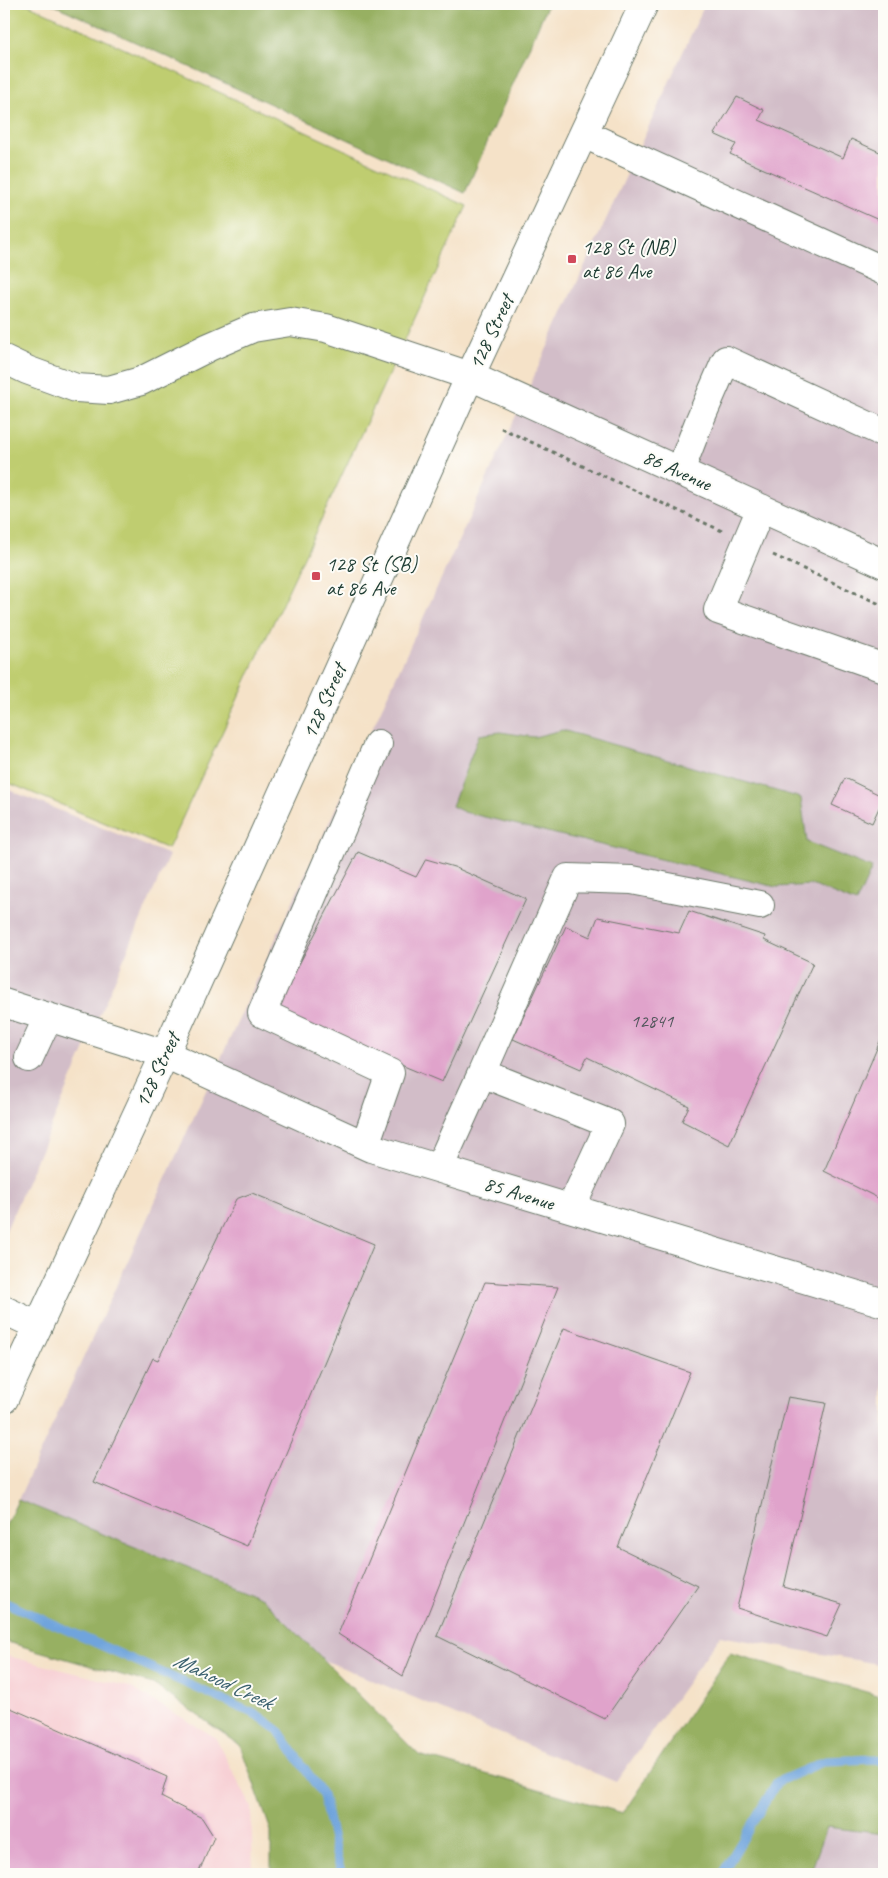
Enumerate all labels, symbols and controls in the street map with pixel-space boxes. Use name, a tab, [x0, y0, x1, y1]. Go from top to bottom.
place label: 128 St (NB) at 86 Ave	[582, 234, 676, 284]
marker: 128 St (NB) at 86 Ave	[566, 253, 578, 265]
street label: 128 Street	[462, 288, 521, 373]
street label: 86 Avenue	[639, 443, 716, 497]
place label: 128 St (SB) at 86 Ave	[326, 551, 418, 601]
marker: 128 St (SB) at 86 Ave	[310, 570, 322, 582]
street label: 128 Street	[296, 657, 353, 742]
house number: 12841	[631, 1009, 675, 1033]
street label: 128 Street	[128, 1026, 187, 1111]
street label: 85 Avenue	[481, 1170, 558, 1216]
water label: Mahood Creek	[169, 1646, 280, 1718]

